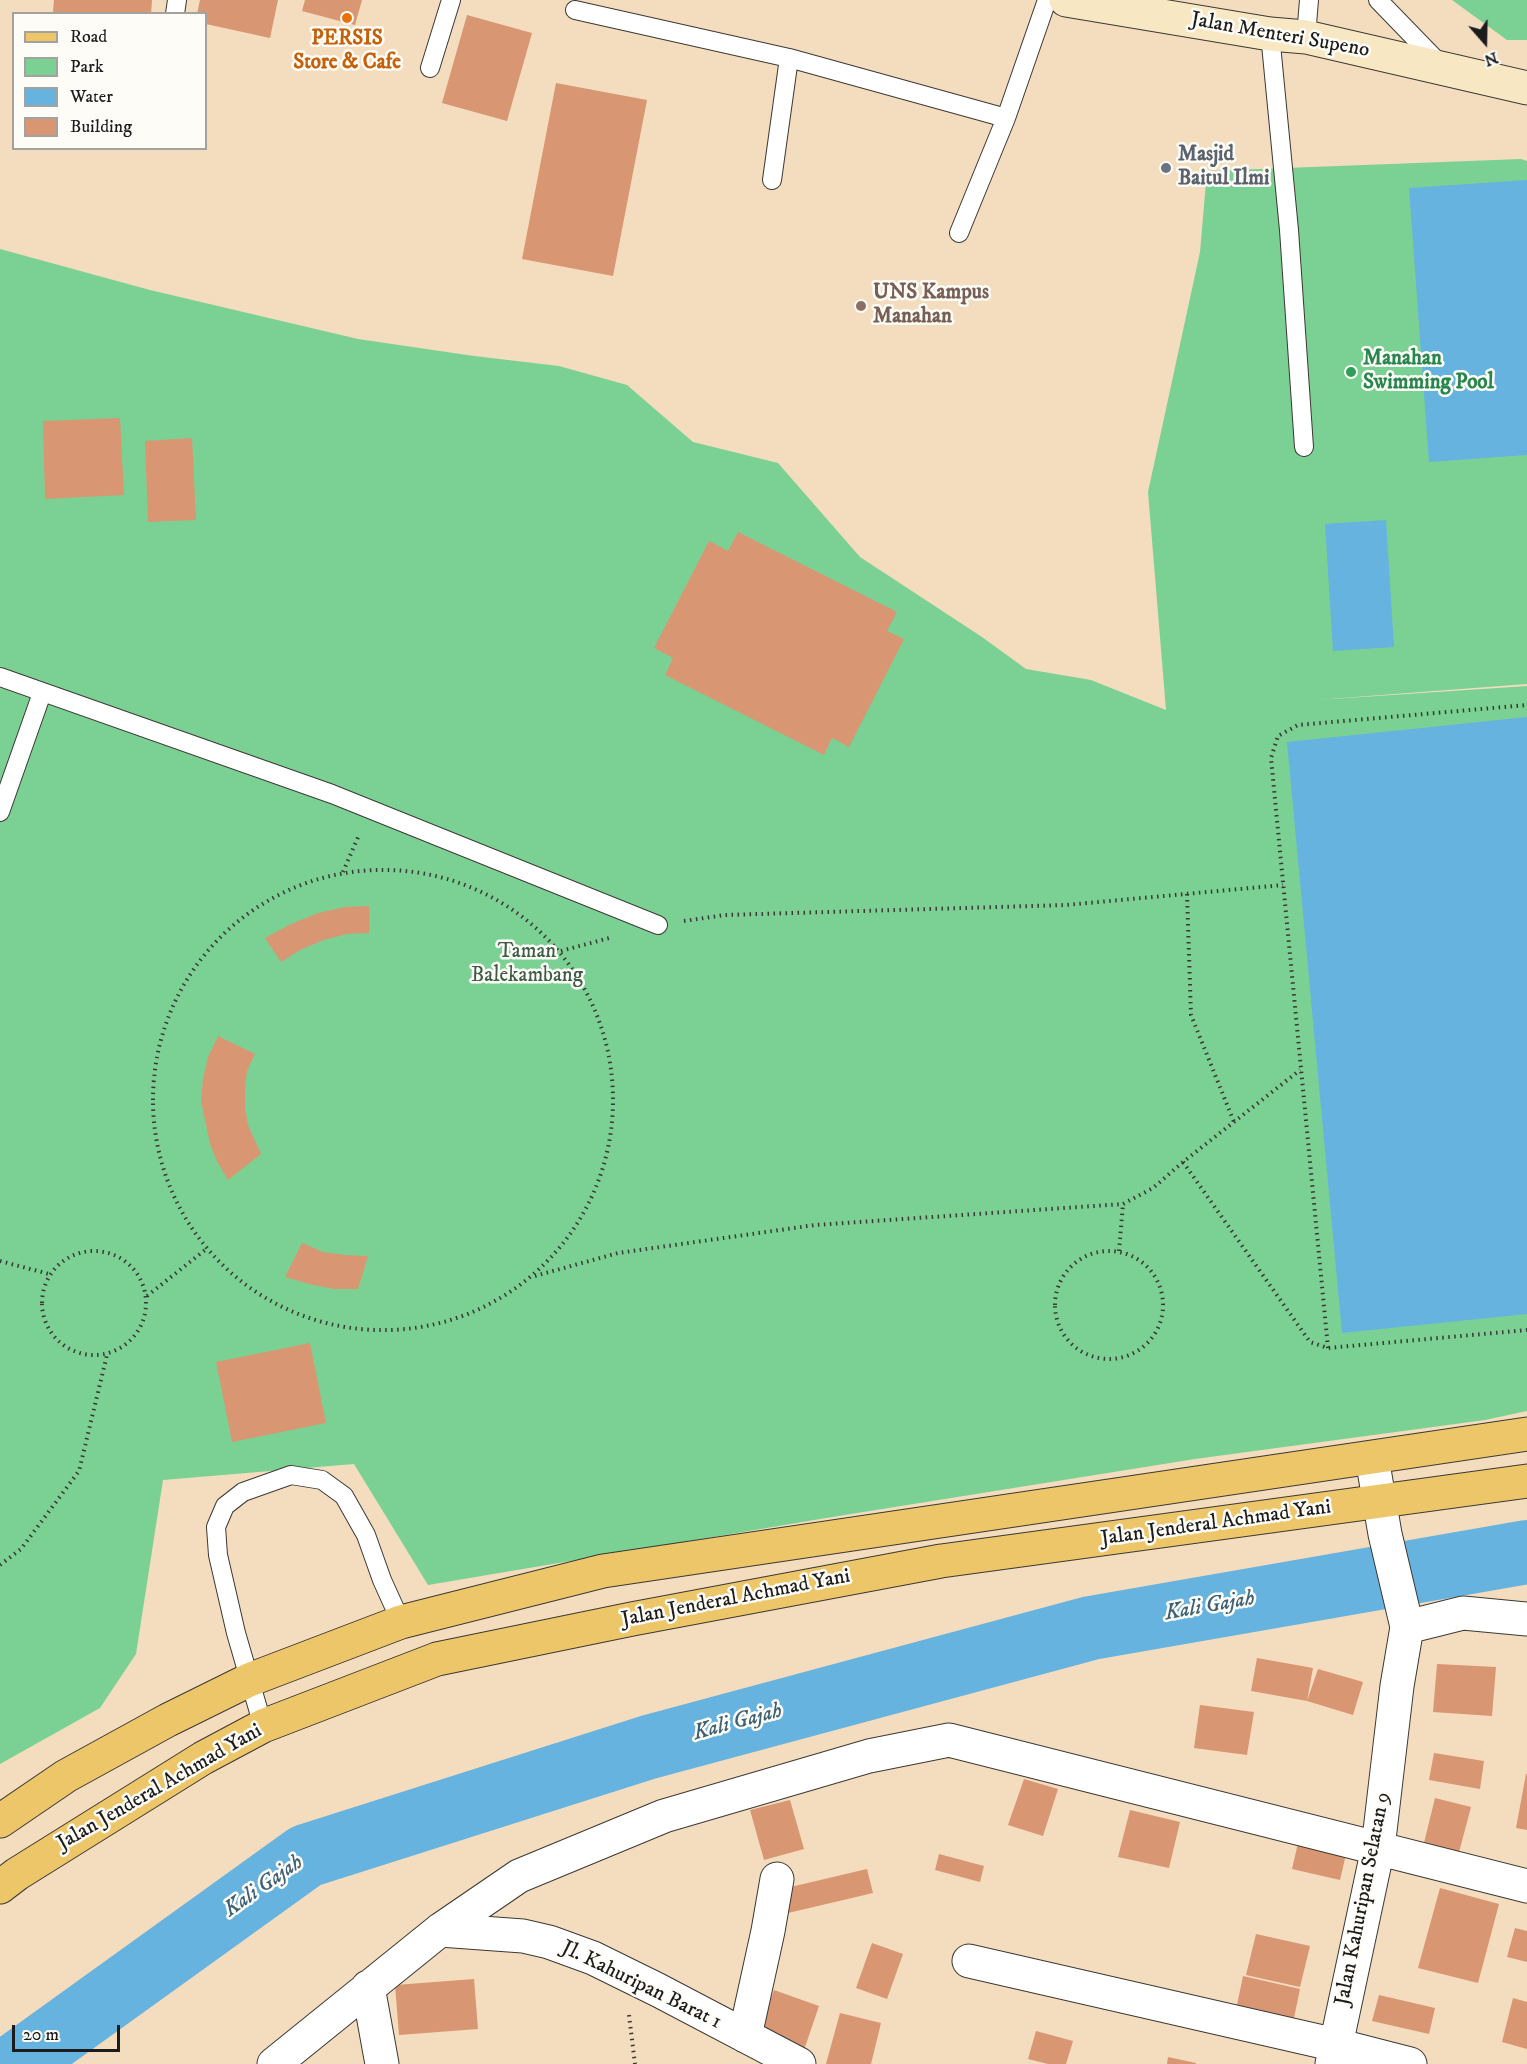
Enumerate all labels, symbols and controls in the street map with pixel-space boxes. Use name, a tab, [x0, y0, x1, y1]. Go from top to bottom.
street label: Jalan Menteri Supeno	[1189, 8, 1371, 64]
marker: PERSIS Store & Cafe	[340, 11, 354, 25]
legend	[12, 12, 207, 150]
north arrow	[1455, 12, 1515, 72]
text: Road	[70, 26, 107, 48]
place label: PERSIS Store & Cafe	[293, 27, 401, 77]
text: N	[1482, 47, 1501, 71]
text: Park	[70, 56, 104, 78]
text: Water	[70, 86, 113, 108]
text: Building	[70, 116, 132, 138]
place label: Masjid Baitul Ilmi	[1178, 143, 1269, 193]
marker: Masjid Baitul Ilmi	[1159, 161, 1173, 175]
place label: UNS Kampus Manahan	[873, 281, 989, 331]
marker: UNS Kampus Manahan	[854, 299, 868, 313]
place label: Manahan Swimming Pool	[1363, 347, 1494, 397]
marker: Manahan Swimming Pool	[1344, 365, 1358, 379]
park label: Taman Balekambang	[471, 940, 583, 990]
street label: Jalan Jenderal Achmad Yani	[1099, 1495, 1333, 1553]
street label: Jalan Jenderal Achmad Yani	[620, 1564, 852, 1634]
water label: Kali Gajah	[1163, 1586, 1257, 1628]
water label: Kali Gajah	[691, 1699, 785, 1747]
street label: Jalan Jenderal Achmad Yani	[53, 1719, 267, 1857]
street label: Jalan Kahuripan Selatan 9	[1331, 1790, 1397, 2008]
water label: Kali Gajah	[219, 1850, 309, 1924]
street label: Jl. Kahuripan Barat 1	[557, 1936, 725, 2036]
scale bar	[15, 2013, 123, 2051]
text: 20 m	[23, 2024, 59, 2046]

